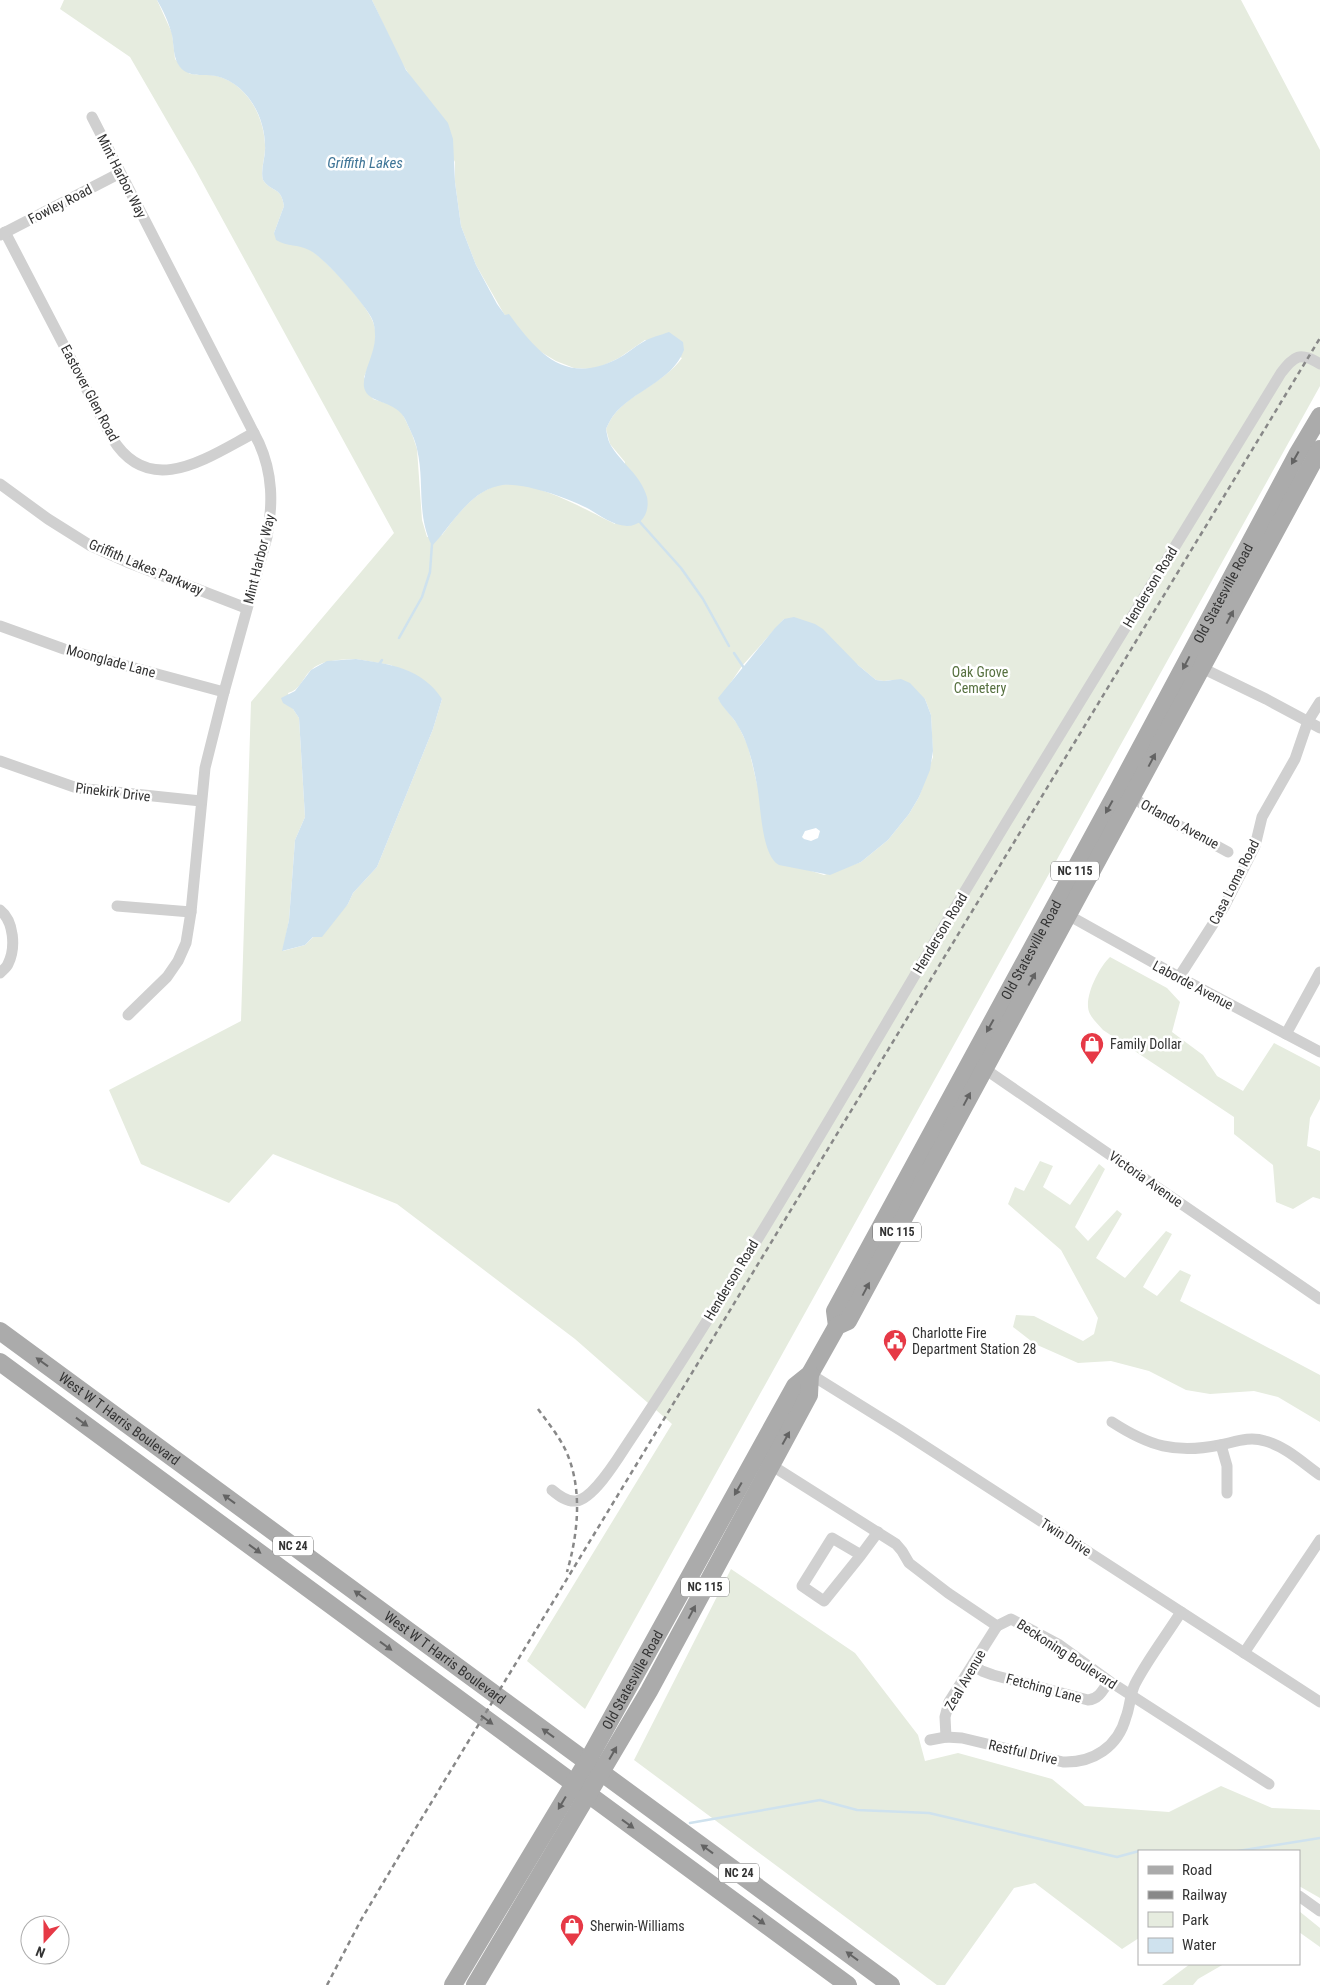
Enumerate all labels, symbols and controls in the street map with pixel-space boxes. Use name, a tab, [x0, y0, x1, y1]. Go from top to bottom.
street label: Mint Harbor Way	[94, 131, 150, 221]
water label: Griffith Lakes	[327, 154, 403, 172]
street label: Fowley Road	[25, 181, 95, 227]
street label: Eastover Glen Road	[58, 342, 122, 444]
one-way arrow	[1291, 451, 1299, 465]
street label: Mint Harbor Way	[240, 512, 278, 606]
street label: Griffith Lakes Parkway	[86, 536, 206, 598]
street label: Old Statesville Road	[1190, 541, 1256, 646]
street label: Henderson Road	[1120, 544, 1180, 630]
one-way arrow	[1225, 610, 1234, 624]
street label: Moonglade Lane	[65, 641, 158, 681]
one-way arrow	[1181, 656, 1190, 670]
park label: Oak Grove Cemetery	[952, 664, 1009, 696]
one-way arrow	[1148, 753, 1156, 767]
street label: Pinekirk Drive	[75, 779, 152, 805]
street label: Orlando Avenue	[1138, 796, 1222, 852]
one-way arrow	[1105, 799, 1113, 814]
street label: Casa Loma Road	[1206, 837, 1262, 927]
road number: NC 115	[1051, 861, 1099, 880]
street label: Henderson Road	[910, 890, 970, 976]
street label: Old Statesville Road	[998, 898, 1065, 1002]
street label: Laborde Avenue	[1150, 957, 1236, 1013]
one-way arrow	[1028, 973, 1037, 986]
one-way arrow	[986, 1019, 994, 1034]
shop icon: Family Dollar	[1079, 1031, 1105, 1065]
place label: Family Dollar	[1110, 1036, 1182, 1052]
one-way arrow	[963, 1092, 971, 1107]
street label: Victoria Avenue	[1106, 1148, 1186, 1211]
road number: NC 115	[873, 1222, 921, 1242]
street label: Henderson Road	[701, 1237, 761, 1323]
one-way arrow	[861, 1282, 870, 1296]
place label: Charlotte Fire Department Station 28	[912, 1325, 1037, 1357]
public building icon: Charlotte Fire Department Station 28	[882, 1328, 908, 1362]
one-way arrow	[36, 1356, 49, 1367]
street label: West W T Harris Boulevard	[56, 1369, 183, 1468]
one-way arrow	[75, 1417, 88, 1427]
one-way arrow	[782, 1430, 790, 1445]
one-way arrow	[734, 1482, 743, 1495]
one-way arrow	[223, 1494, 236, 1505]
street label: Twin Drive	[1038, 1515, 1095, 1560]
road number: NC 24	[273, 1536, 313, 1555]
one-way arrow	[248, 1544, 261, 1555]
road number: NC 115	[681, 1578, 729, 1596]
one-way arrow	[354, 1590, 367, 1601]
one-way arrow	[688, 1604, 696, 1619]
street label: West W T Harris Boulevard	[381, 1608, 509, 1707]
street label: Beckoning Boulevard	[1014, 1616, 1120, 1692]
street label: Old Statesville Road	[599, 1628, 666, 1732]
one-way arrow	[379, 1640, 392, 1651]
street label: Zeal Avenue	[941, 1647, 989, 1713]
street label: Fetching Lane	[1005, 1670, 1084, 1706]
one-way arrow	[480, 1715, 494, 1725]
one-way arrow	[542, 1727, 555, 1738]
street label: Restful Drive	[987, 1736, 1059, 1768]
one-way arrow	[608, 1747, 617, 1760]
one-way arrow	[557, 1797, 566, 1810]
one-way arrow	[621, 1819, 635, 1829]
one-way arrow	[701, 1844, 714, 1855]
legend	[1138, 1850, 1300, 1965]
text: Road	[1182, 1861, 1212, 1879]
road number: NC 24	[719, 1864, 759, 1882]
text: Railway	[1182, 1886, 1227, 1904]
text: Park	[1182, 1911, 1209, 1929]
shop icon: Sherwin-Williams	[559, 1913, 585, 1947]
north arrow	[20, 1915, 70, 1965]
one-way arrow	[752, 1915, 766, 1925]
place label: Sherwin-Williams	[590, 1918, 685, 1934]
text: Water	[1182, 1936, 1217, 1954]
text: N	[33, 1943, 47, 1961]
one-way arrow	[845, 1951, 859, 1961]

